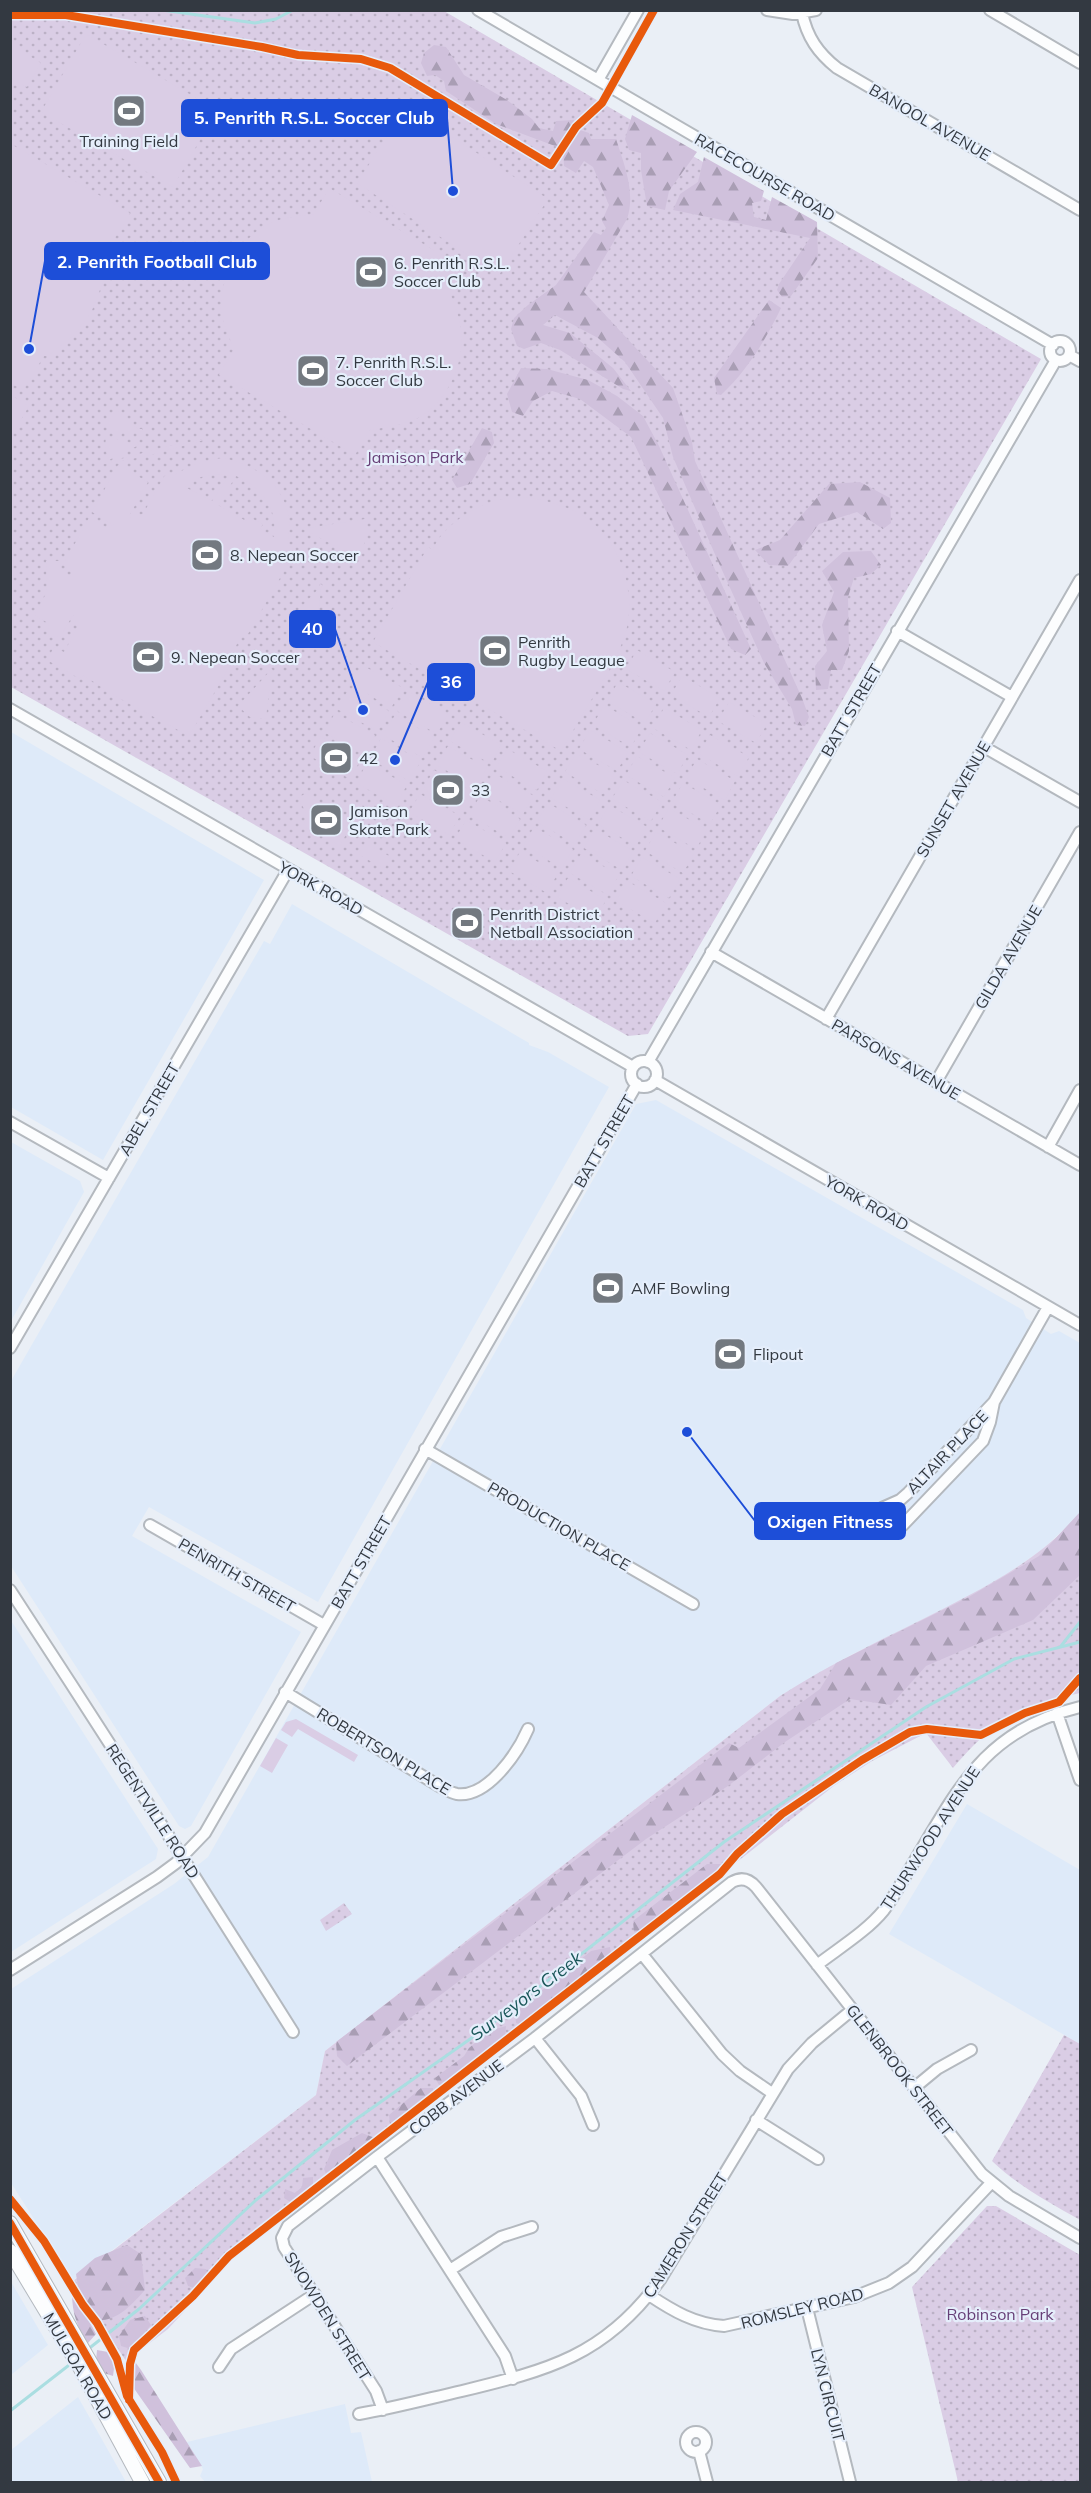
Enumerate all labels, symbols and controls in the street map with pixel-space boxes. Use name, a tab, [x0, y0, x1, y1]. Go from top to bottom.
street label: BANOOL AVENUE	[866, 79, 994, 165]
sports icon: Training Field	[111, 93, 147, 129]
callout: 5. Penrith R.S.L. Soccer Club	[182, 100, 447, 136]
text: 5. Penrith R.S.L. Soccer Club	[194, 106, 434, 129]
street label: RACECOURSE ROAD	[691, 129, 839, 225]
place label: Training Field	[80, 131, 178, 151]
callout: 2. Penrith Football Club	[45, 243, 269, 279]
text: 2. Penrith Football Club	[57, 250, 257, 273]
place label: 6. Penrith R.S.L. Soccer Club	[394, 253, 509, 291]
sports icon: 6. Penrith R.S.L. Soccer Club	[353, 254, 389, 290]
place label: 7. Penrith R.S.L. Soccer Club	[336, 352, 451, 390]
sports icon: 7. Penrith R.S.L. Soccer Club	[295, 353, 331, 389]
park label: Jamison Park	[366, 447, 464, 467]
sports icon: 8. Nepean Soccer	[189, 537, 225, 573]
place label: 8. Nepean Soccer	[230, 545, 359, 565]
callout: 40	[290, 611, 335, 647]
text: 40	[301, 617, 323, 640]
place label: Penrith Rugby League	[518, 632, 625, 670]
sports icon: Penrith Rugby League	[477, 633, 513, 669]
sports icon: 9. Nepean Soccer	[130, 639, 166, 675]
place label: 9. Nepean Soccer	[171, 647, 300, 667]
street label: BATT STREET	[816, 660, 886, 760]
callout: 36	[428, 664, 474, 700]
text: 36	[440, 670, 462, 693]
street label: SUNSET AVENUE	[912, 737, 994, 861]
sports icon: 42	[318, 740, 354, 776]
place label: 42	[359, 748, 378, 768]
sports icon: 33	[430, 772, 466, 808]
place label: 33	[471, 780, 490, 800]
place label: Jamison Skate Park	[349, 801, 430, 839]
sports icon: Jamison Skate Park	[308, 802, 344, 838]
street label: YORK ROAD	[274, 856, 367, 919]
street label: GILDA AVENUE	[970, 901, 1046, 1013]
place label: Penrith District Netball Association	[490, 904, 633, 942]
sports icon: Penrith District Netball Association	[449, 905, 485, 941]
street label: PARSONS AVENUE	[828, 1014, 964, 1104]
street label: ABEL STREET	[114, 1059, 184, 1159]
street label: BATT STREET	[569, 1091, 639, 1191]
street label: YORK ROAD	[821, 1170, 913, 1235]
sports icon: AMF Bowling	[590, 1270, 626, 1306]
place label: AMF Bowling	[631, 1278, 730, 1298]
sports icon: Flipout	[712, 1336, 748, 1372]
place label: Flipout	[753, 1344, 804, 1364]
street label: ALTAIR PLACE	[902, 1406, 992, 1498]
street label: PRODUCTION PLACE	[484, 1477, 634, 1575]
callout: Oxigen Fitness	[755, 1503, 905, 1539]
text: Oxigen Fitness	[767, 1510, 893, 1533]
street label: BATT STREET	[326, 1512, 396, 1612]
street label: PENRITH STREET	[175, 1533, 299, 1617]
street label: ROBERTSON PLACE	[313, 1703, 455, 1799]
street label: REGENTVILLE ROAD	[102, 1740, 204, 1882]
street label: THURWOOD AVENUE	[876, 1762, 984, 1914]
water label: Surveyors Creek	[465, 1946, 587, 2046]
street label: GLENBROOK STREET	[842, 2000, 958, 2140]
street label: COBB AVENUE	[405, 2055, 507, 2139]
street label: CAMERON STREET	[638, 2168, 732, 2301]
street label: SNOWDEN STREET	[280, 2248, 376, 2384]
street label: ROMSLEY ROAD	[739, 2283, 865, 2333]
park label: Robinson Park	[946, 2304, 1054, 2324]
street label: MULGOA ROAD	[39, 2309, 117, 2423]
street label: LYN CIRCUIT	[807, 2346, 849, 2444]

